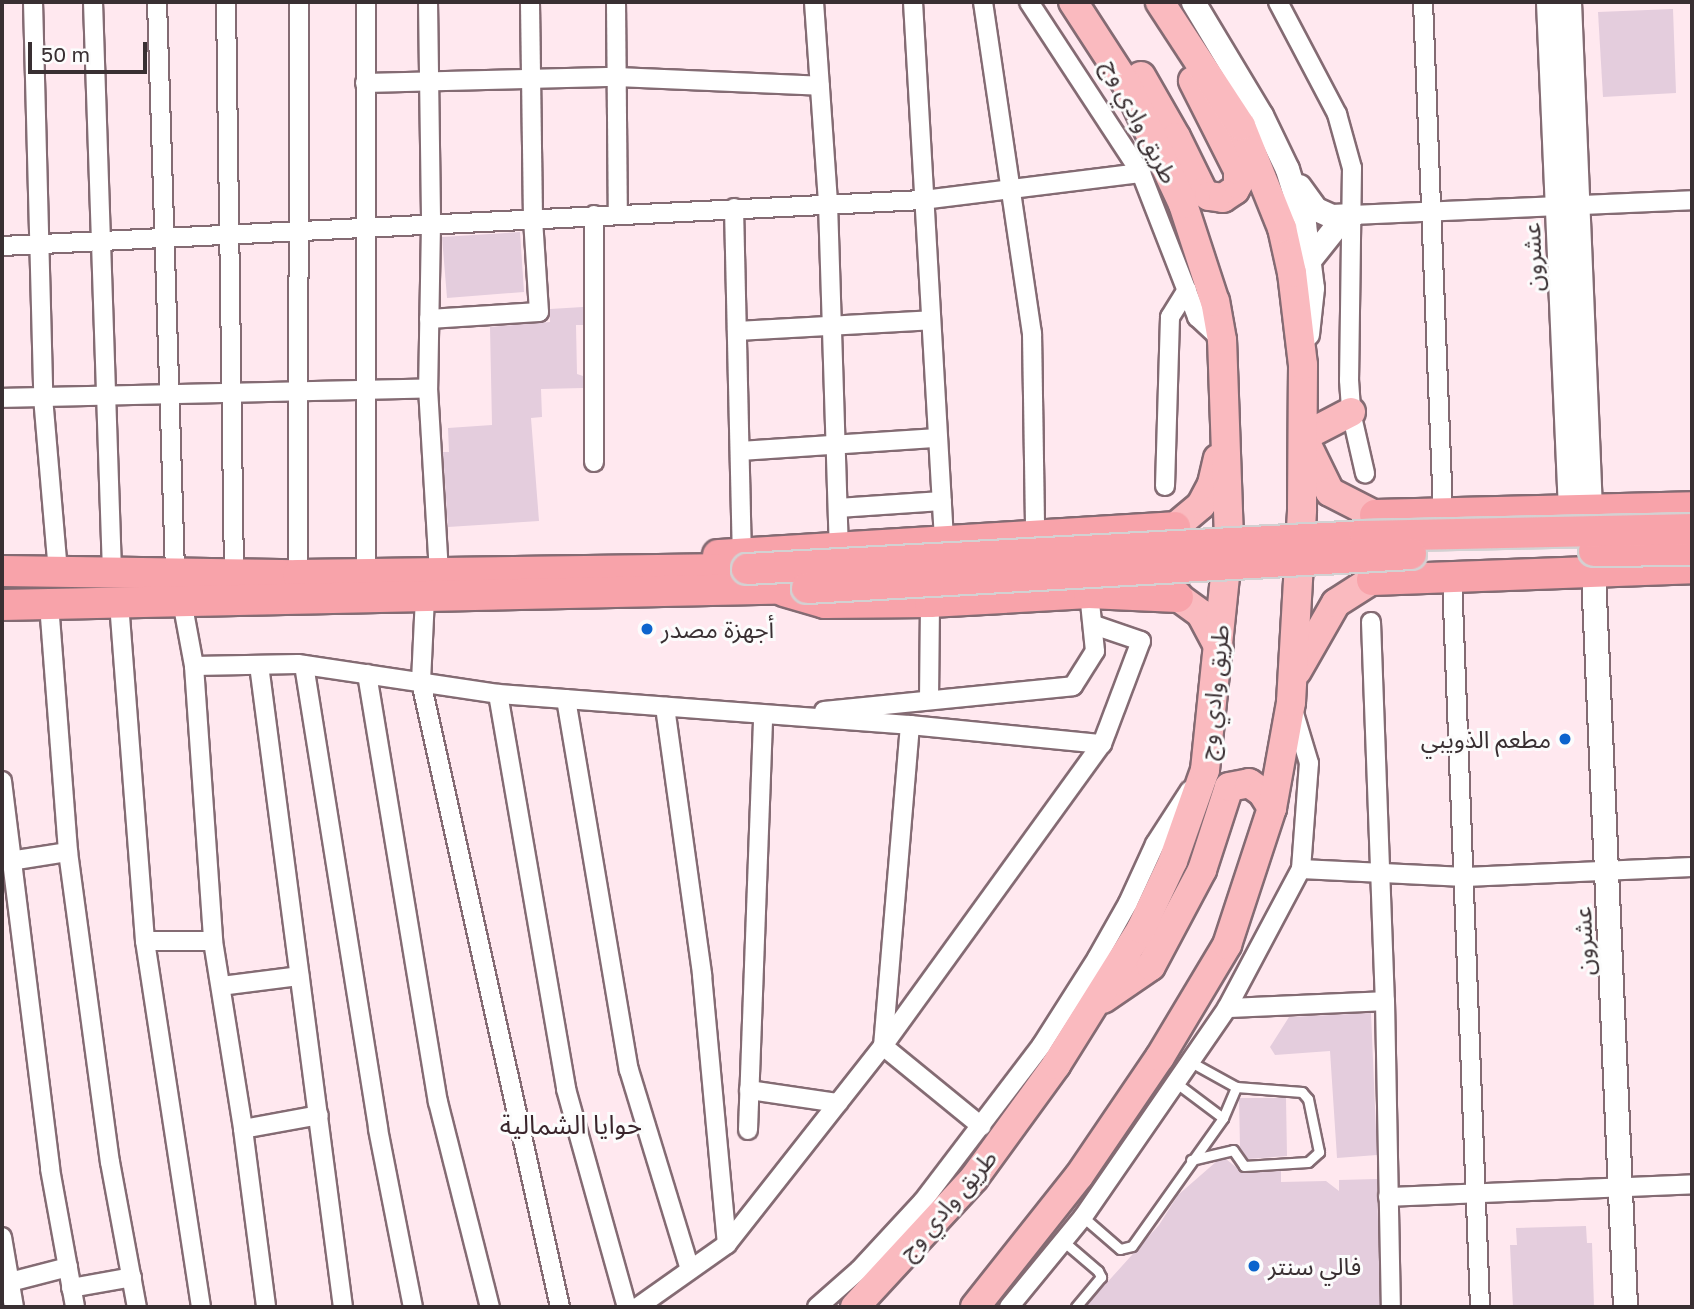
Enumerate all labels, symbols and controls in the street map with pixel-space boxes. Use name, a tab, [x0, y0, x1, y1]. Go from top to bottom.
scale bar	[32, 28, 150, 72]
text: 50 m	[41, 41, 90, 67]
street label: طريق وادي وج	[1097, 54, 1185, 188]
street label: عشرون	[1516, 222, 1548, 292]
place label: أجهزة مصدر	[661, 615, 774, 643]
marker: أجهزة مصدر	[639, 621, 655, 637]
street label: طريق وادي وج	[1192, 623, 1234, 761]
place label: مطعم الذويبي	[1421, 725, 1551, 753]
marker: مطعم الذويبي	[1557, 731, 1573, 747]
street label: عشرون	[1567, 906, 1599, 976]
district label: حوايا الشمالية	[500, 1109, 642, 1141]
street label: طريق وادي وج	[892, 1143, 1002, 1265]
place label: فالي سنتر	[1268, 1252, 1361, 1280]
marker: فالي سنتر	[1246, 1258, 1262, 1274]

